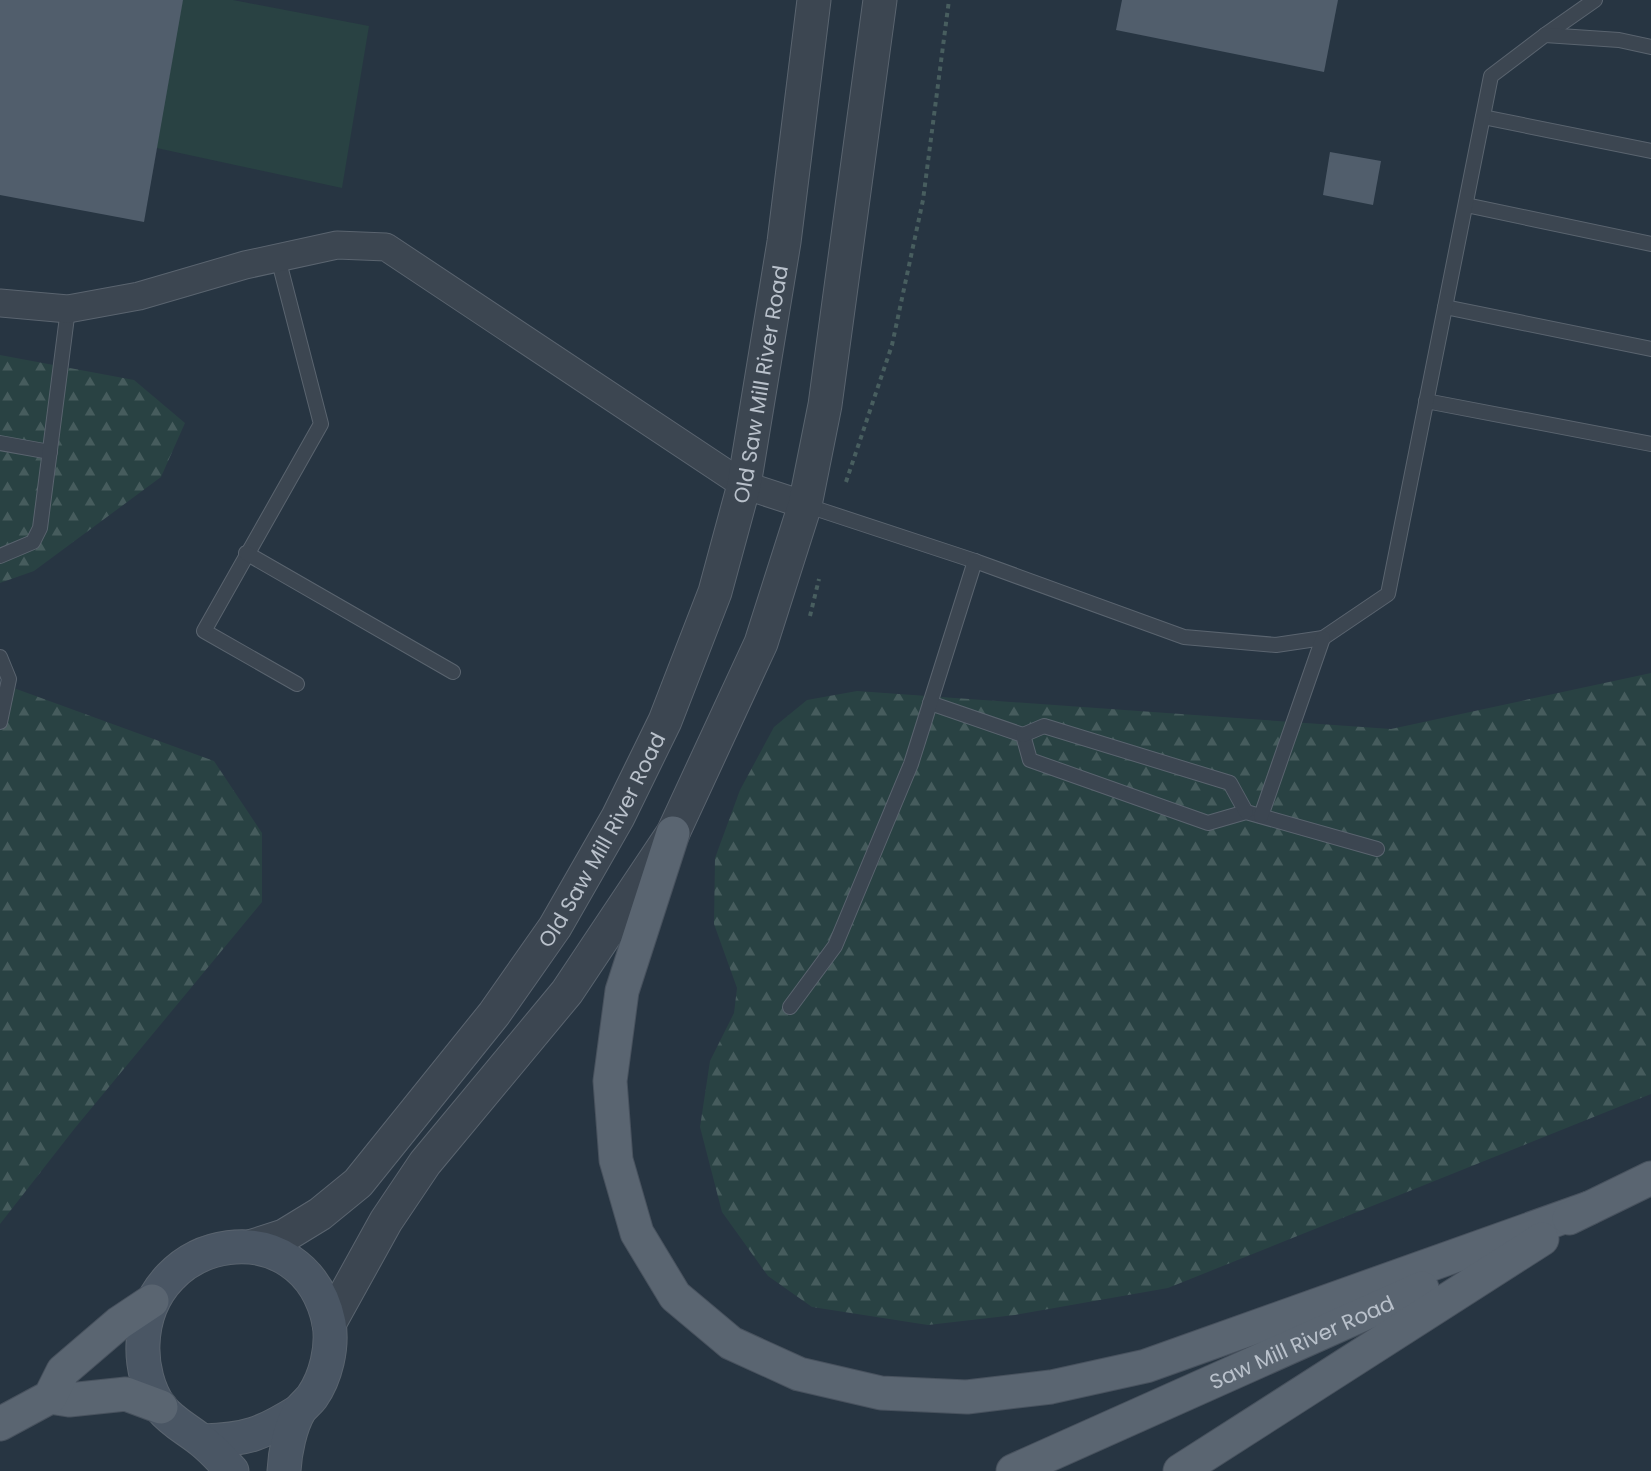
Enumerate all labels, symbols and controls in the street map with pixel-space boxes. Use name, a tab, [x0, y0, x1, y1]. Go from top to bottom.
street label: Old Saw Mill River Road	[725, 263, 794, 506]
street label: Old Saw Mill River Road	[531, 727, 672, 953]
street label: Saw Mill River Road	[1204, 1288, 1398, 1396]

